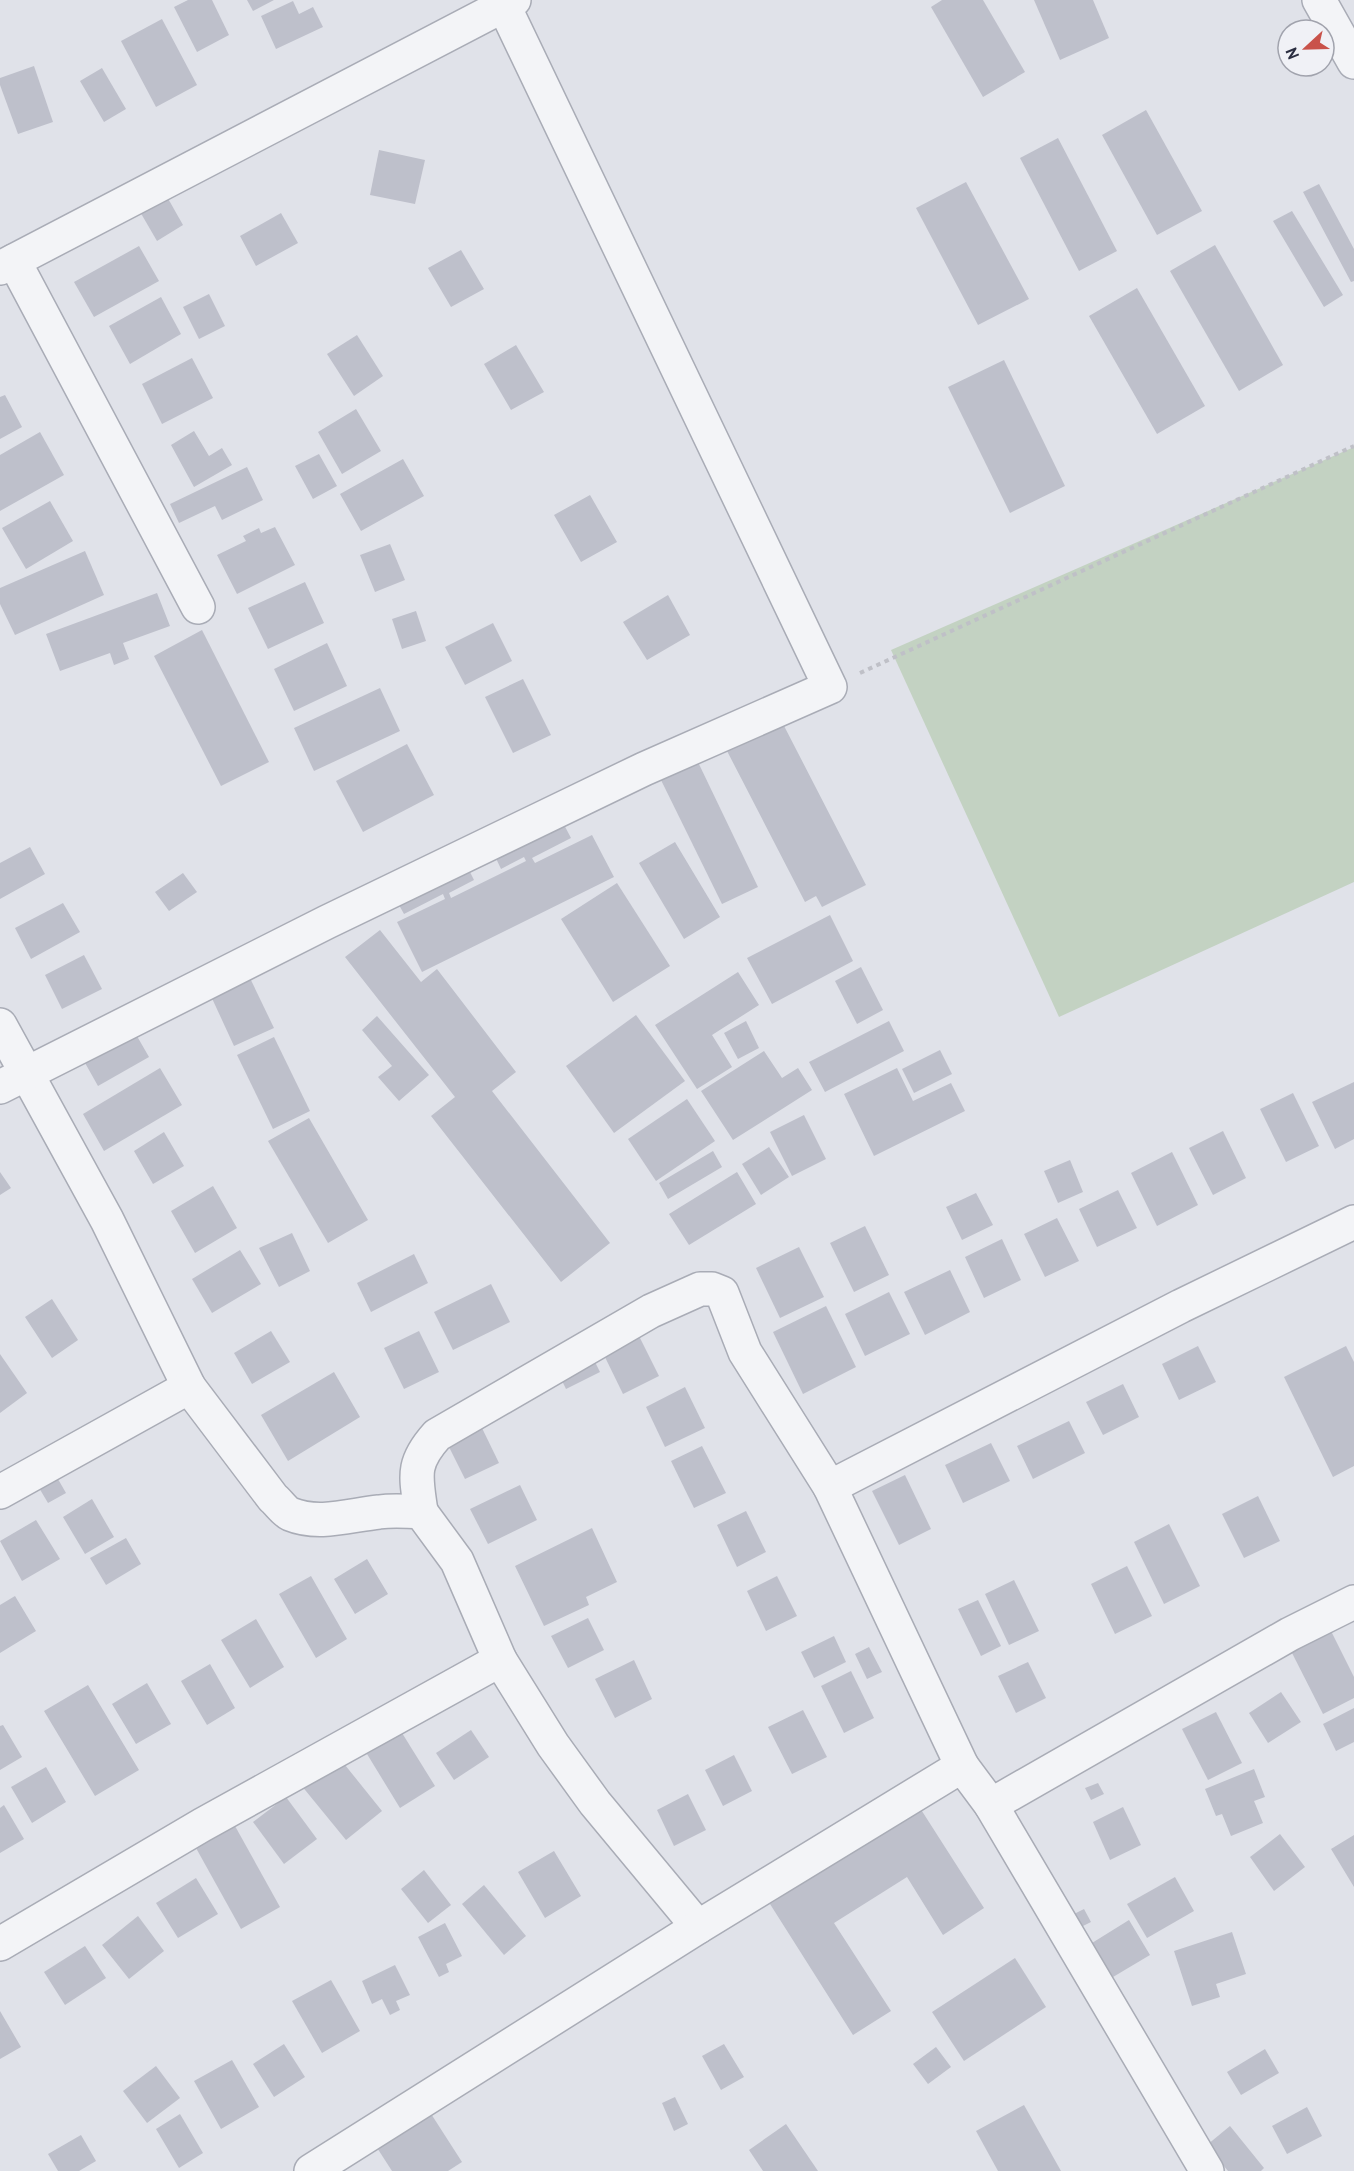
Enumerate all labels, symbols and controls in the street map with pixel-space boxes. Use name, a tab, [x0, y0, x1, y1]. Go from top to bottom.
north arrow	[1276, 18, 1336, 78]
text: N	[1281, 45, 1303, 62]

